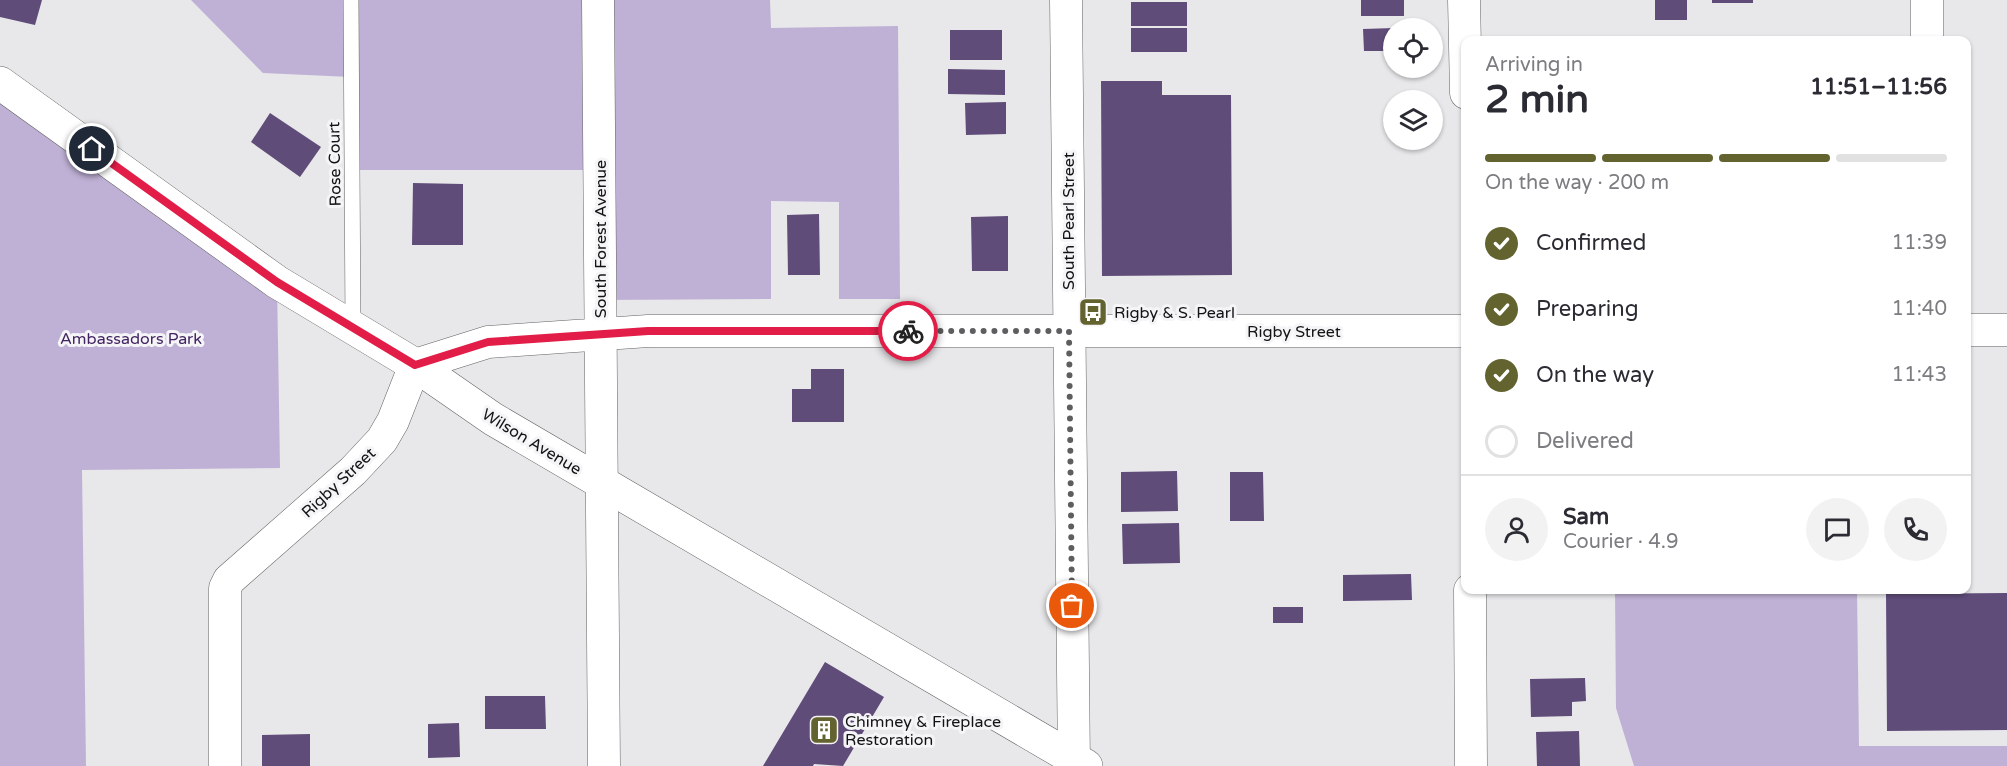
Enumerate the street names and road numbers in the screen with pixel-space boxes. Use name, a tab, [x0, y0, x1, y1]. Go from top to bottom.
street label: Rose Court	[324, 122, 346, 206]
street label: South Pearl Street	[1059, 152, 1079, 290]
street label: South Forest Avenue	[591, 160, 611, 318]
street label: Rigby Street	[1247, 322, 1341, 342]
street label: Wilson Avenue	[478, 404, 585, 479]
street label: Rigby Street	[298, 443, 380, 522]

